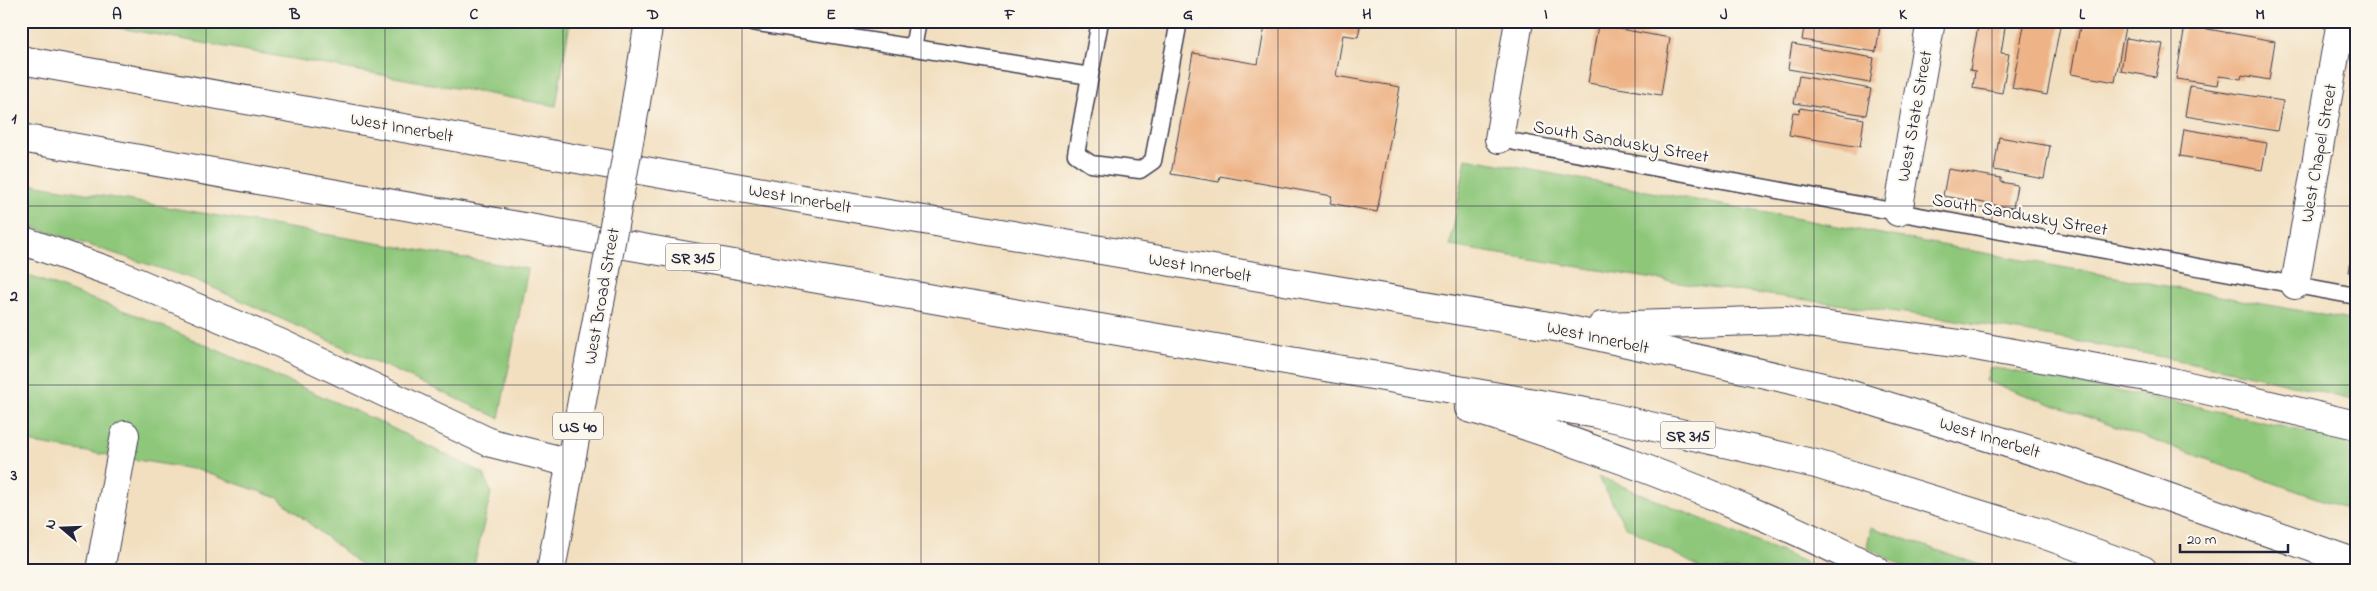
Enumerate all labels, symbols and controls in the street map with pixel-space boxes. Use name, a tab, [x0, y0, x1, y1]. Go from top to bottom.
text: A	[112, 3, 122, 27]
text: B	[289, 3, 301, 27]
text: C	[470, 3, 479, 27]
text: D	[646, 3, 659, 27]
text: E	[826, 3, 836, 27]
text: F	[1004, 3, 1016, 27]
text: G	[1183, 3, 1193, 27]
text: H	[1362, 3, 1372, 27]
text: I	[1544, 3, 1548, 27]
text: J	[1720, 3, 1728, 27]
text: K	[1899, 3, 1908, 27]
text: L	[2079, 3, 2086, 27]
text: M	[2255, 3, 2265, 27]
street label: West State Street	[1892, 49, 1940, 184]
street label: West Chapel Street	[2295, 82, 2345, 225]
text: 1	[11, 107, 17, 131]
street label: West Innerbelt	[348, 107, 455, 151]
street label: South Sandusky Street	[1531, 115, 1710, 171]
street label: West Innerbelt	[746, 178, 853, 222]
street label: South Sandusky Street	[1930, 188, 2109, 244]
street label: West Broad Street	[578, 226, 628, 367]
road number: SR 315	[666, 243, 720, 270]
street label: West Innerbelt	[1146, 247, 1253, 291]
text: 2	[9, 285, 18, 309]
street label: West Innerbelt	[1544, 315, 1651, 362]
street label: West Innerbelt	[1936, 411, 2043, 467]
road number: US 40	[553, 412, 603, 440]
road number: SR 315	[1660, 422, 1716, 448]
text: 3	[10, 464, 18, 488]
north arrow	[38, 504, 88, 554]
text: N	[40, 516, 63, 532]
scale bar	[2180, 521, 2287, 553]
text: 20 m	[2187, 529, 2217, 551]

